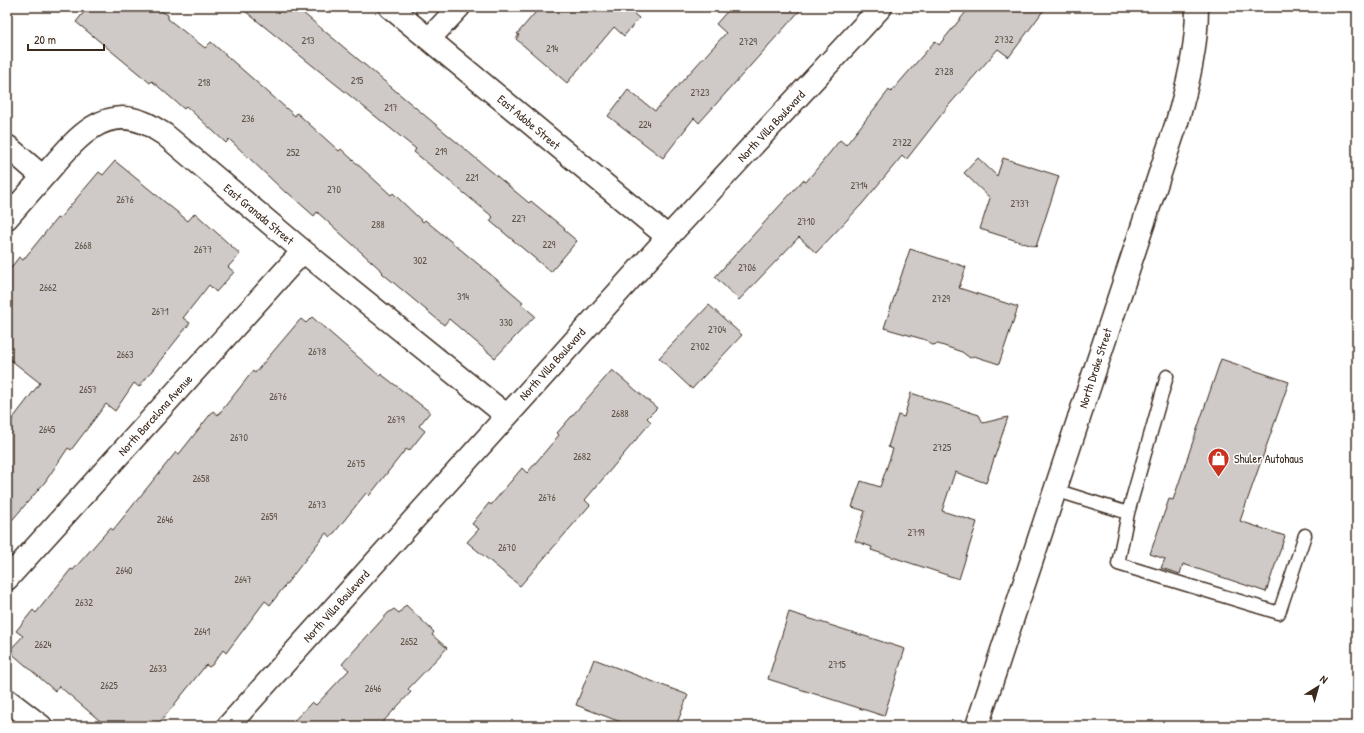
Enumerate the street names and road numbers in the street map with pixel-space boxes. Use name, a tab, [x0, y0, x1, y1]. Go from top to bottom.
street label: North Villa Boulevard	[733, 86, 809, 166]
street label: East Adobe Street	[494, 91, 565, 154]
street label: East Granada Street	[220, 180, 298, 249]
street label: North Villa Boulevard	[515, 324, 589, 404]
street label: North Drake Street	[1074, 325, 1116, 410]
street label: North Barcelona Avenue	[114, 371, 196, 459]
street label: North Villa Boulevard	[299, 566, 373, 646]

